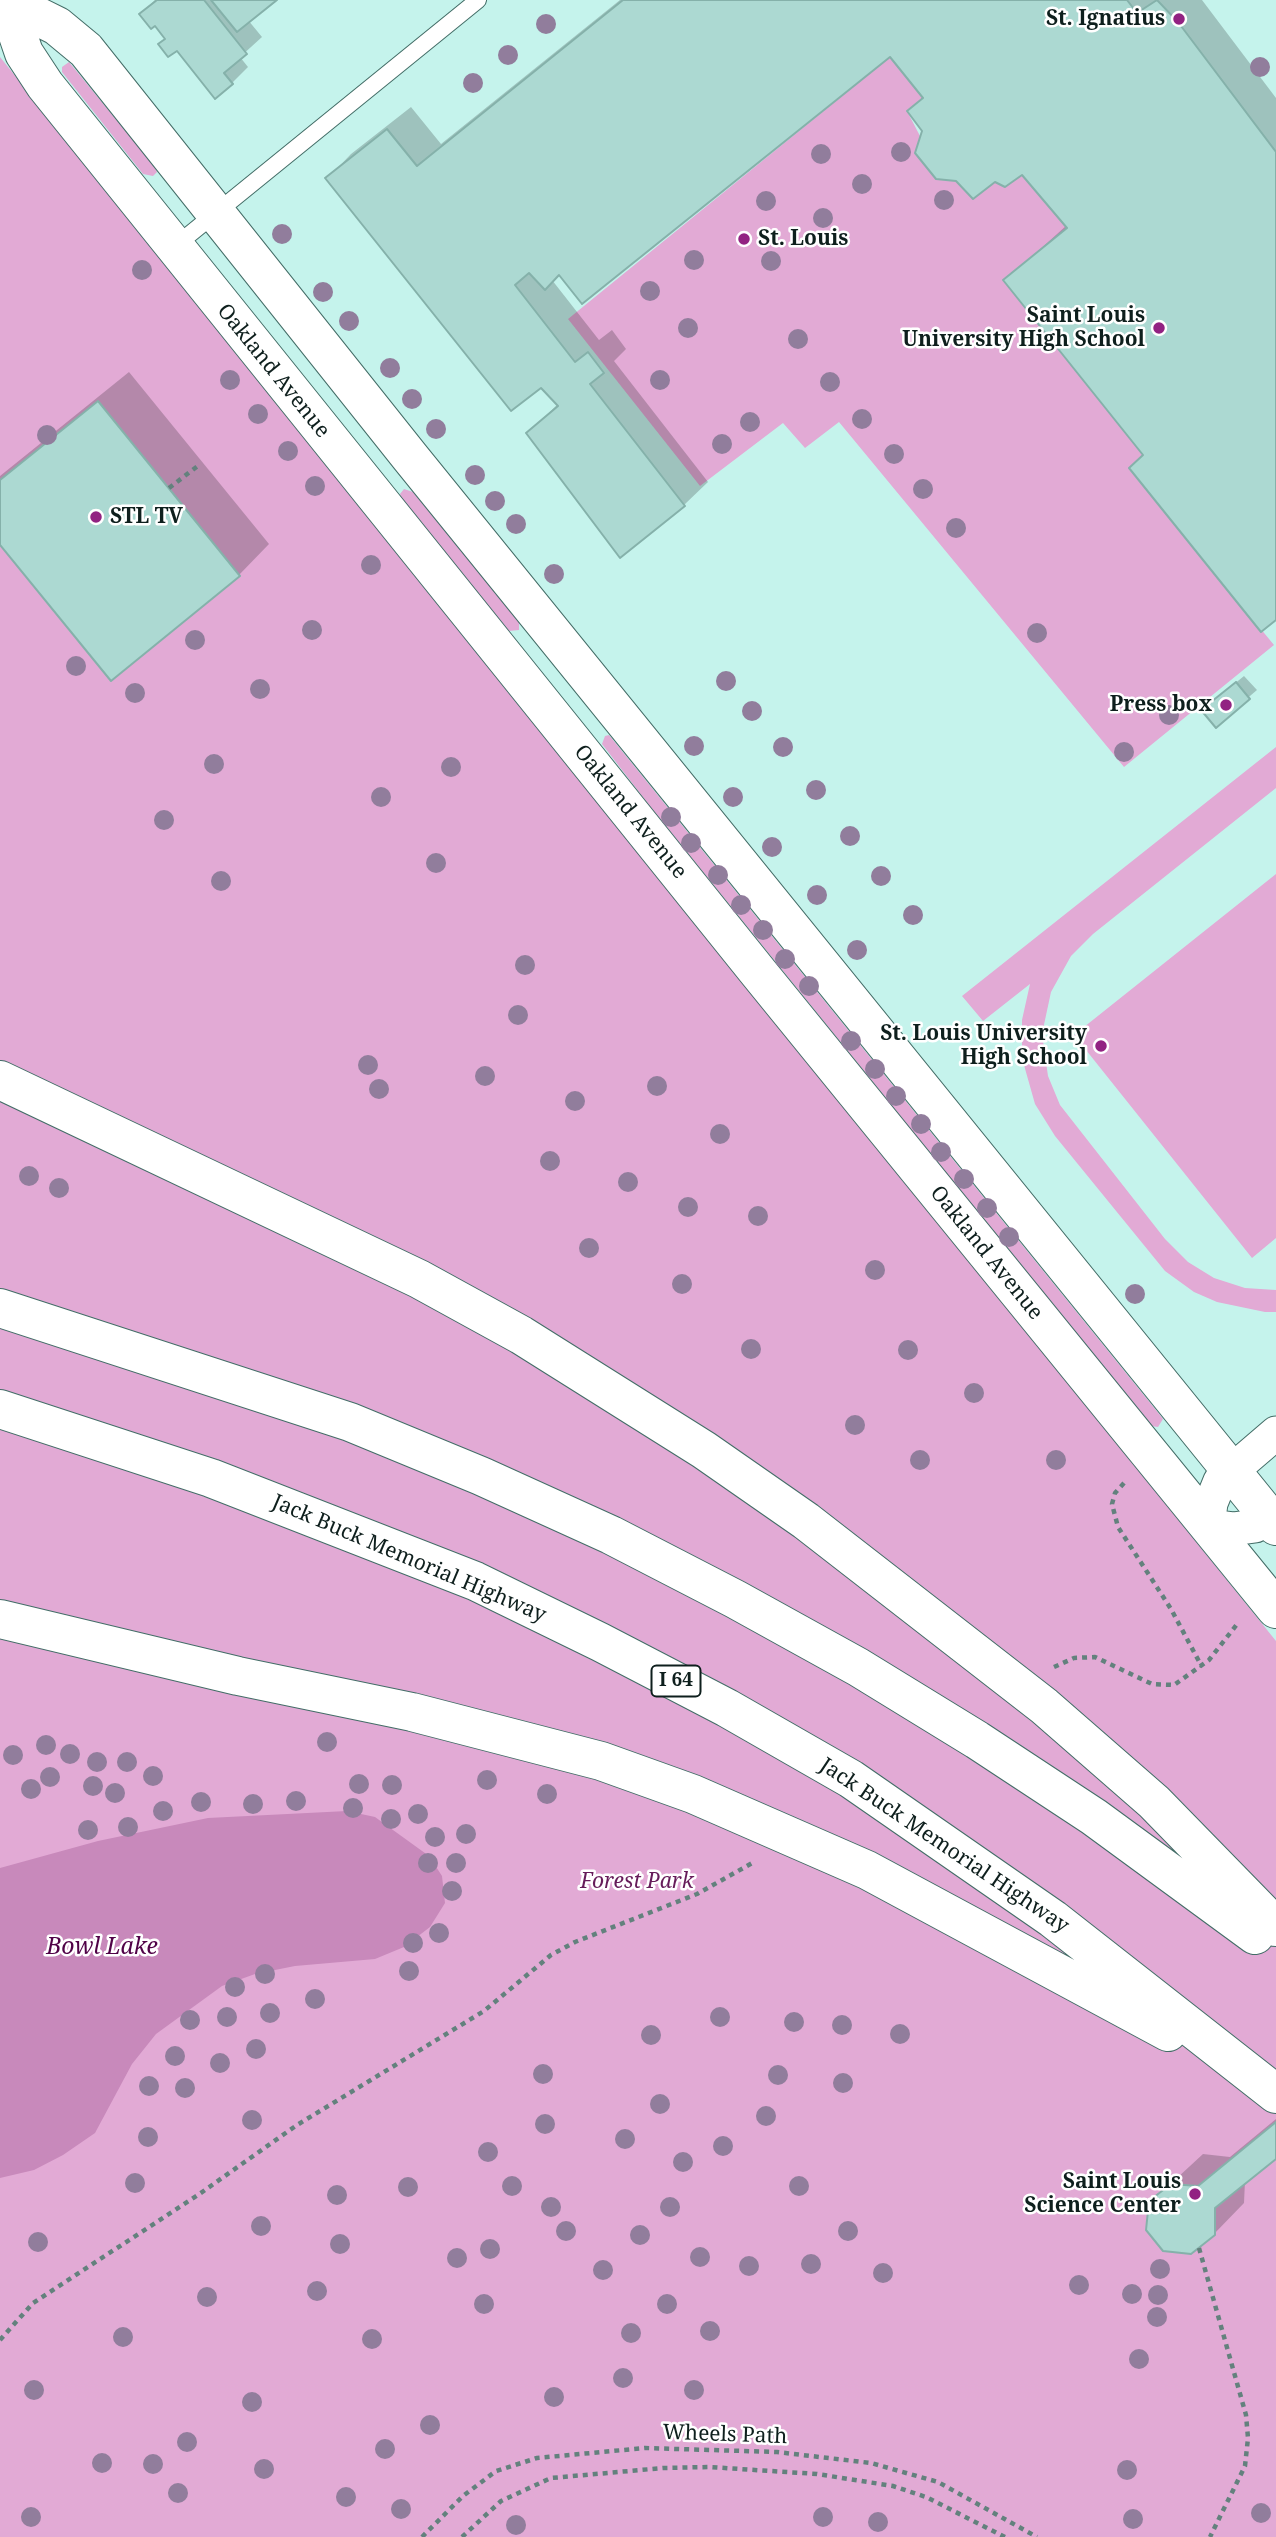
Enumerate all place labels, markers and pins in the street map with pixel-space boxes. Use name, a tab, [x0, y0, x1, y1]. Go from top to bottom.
place label: St. Ignatius	[1046, 6, 1165, 32]
marker: St. Ignatius	[1171, 11, 1187, 27]
place label: St. Louis	[758, 226, 848, 252]
marker: St. Louis	[736, 231, 752, 247]
place label: Saint Louis University High School	[902, 303, 1145, 353]
marker: Saint Louis University High School	[1151, 320, 1167, 336]
place label: STL TV	[110, 504, 183, 530]
marker: STL TV	[88, 509, 104, 525]
place label: Press box	[1110, 692, 1212, 718]
marker: Press box	[1218, 697, 1234, 713]
place label: St. Louis University High School	[880, 1021, 1087, 1071]
marker: St. Louis University High School	[1093, 1038, 1109, 1054]
place label: Saint Louis Science Center	[1024, 2169, 1181, 2219]
marker: Saint Louis Science Center	[1187, 2186, 1203, 2202]

